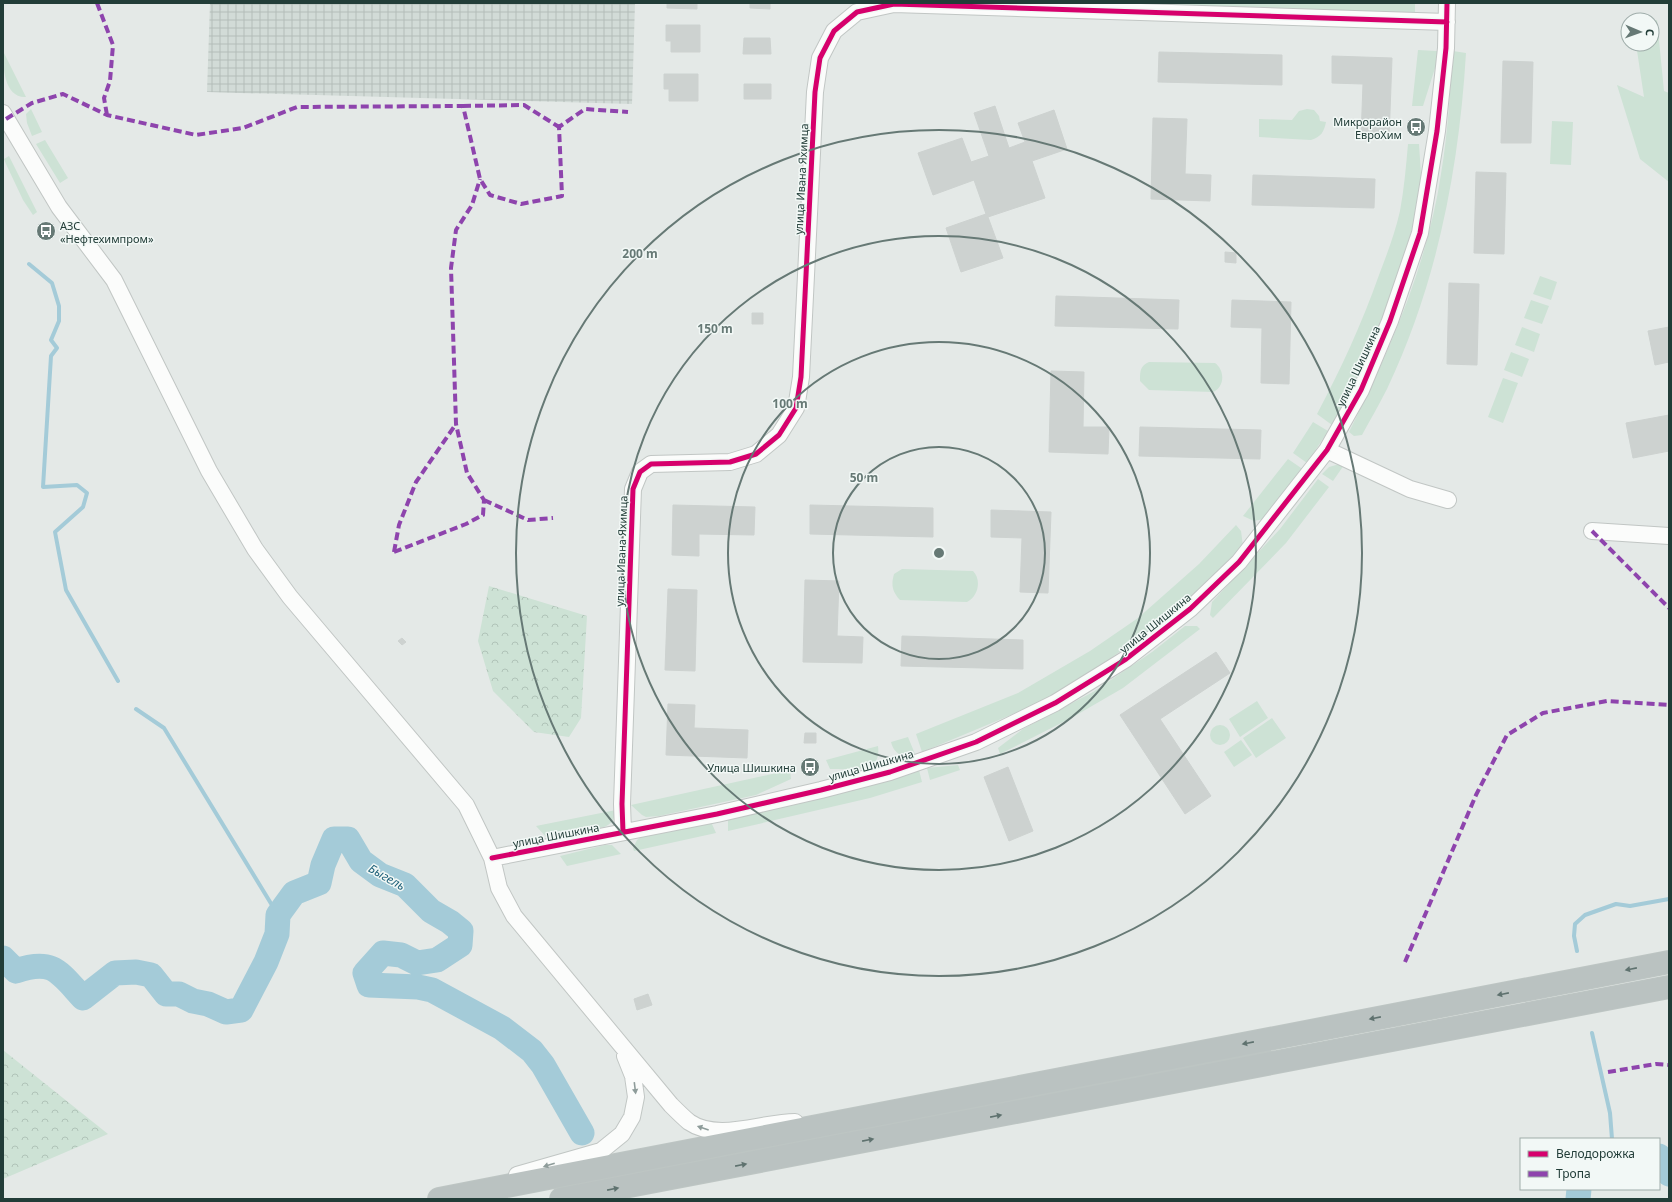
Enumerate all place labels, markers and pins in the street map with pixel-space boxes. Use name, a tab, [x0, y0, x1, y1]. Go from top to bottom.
place label: Микрорайон ЕвроХим	[1333, 114, 1402, 142]
bus stop icon: Микрорайон ЕвроХим	[1405, 116, 1427, 138]
place label: АЗС «Нефтехимпром»	[60, 218, 154, 246]
bus stop icon: АЗС «Нефтехимпром»	[35, 220, 57, 242]
centre of rings	[932, 546, 946, 560]
bus stop icon: Улица Шишкина	[799, 756, 821, 778]
place label: Улица Шишкина	[707, 760, 796, 775]

